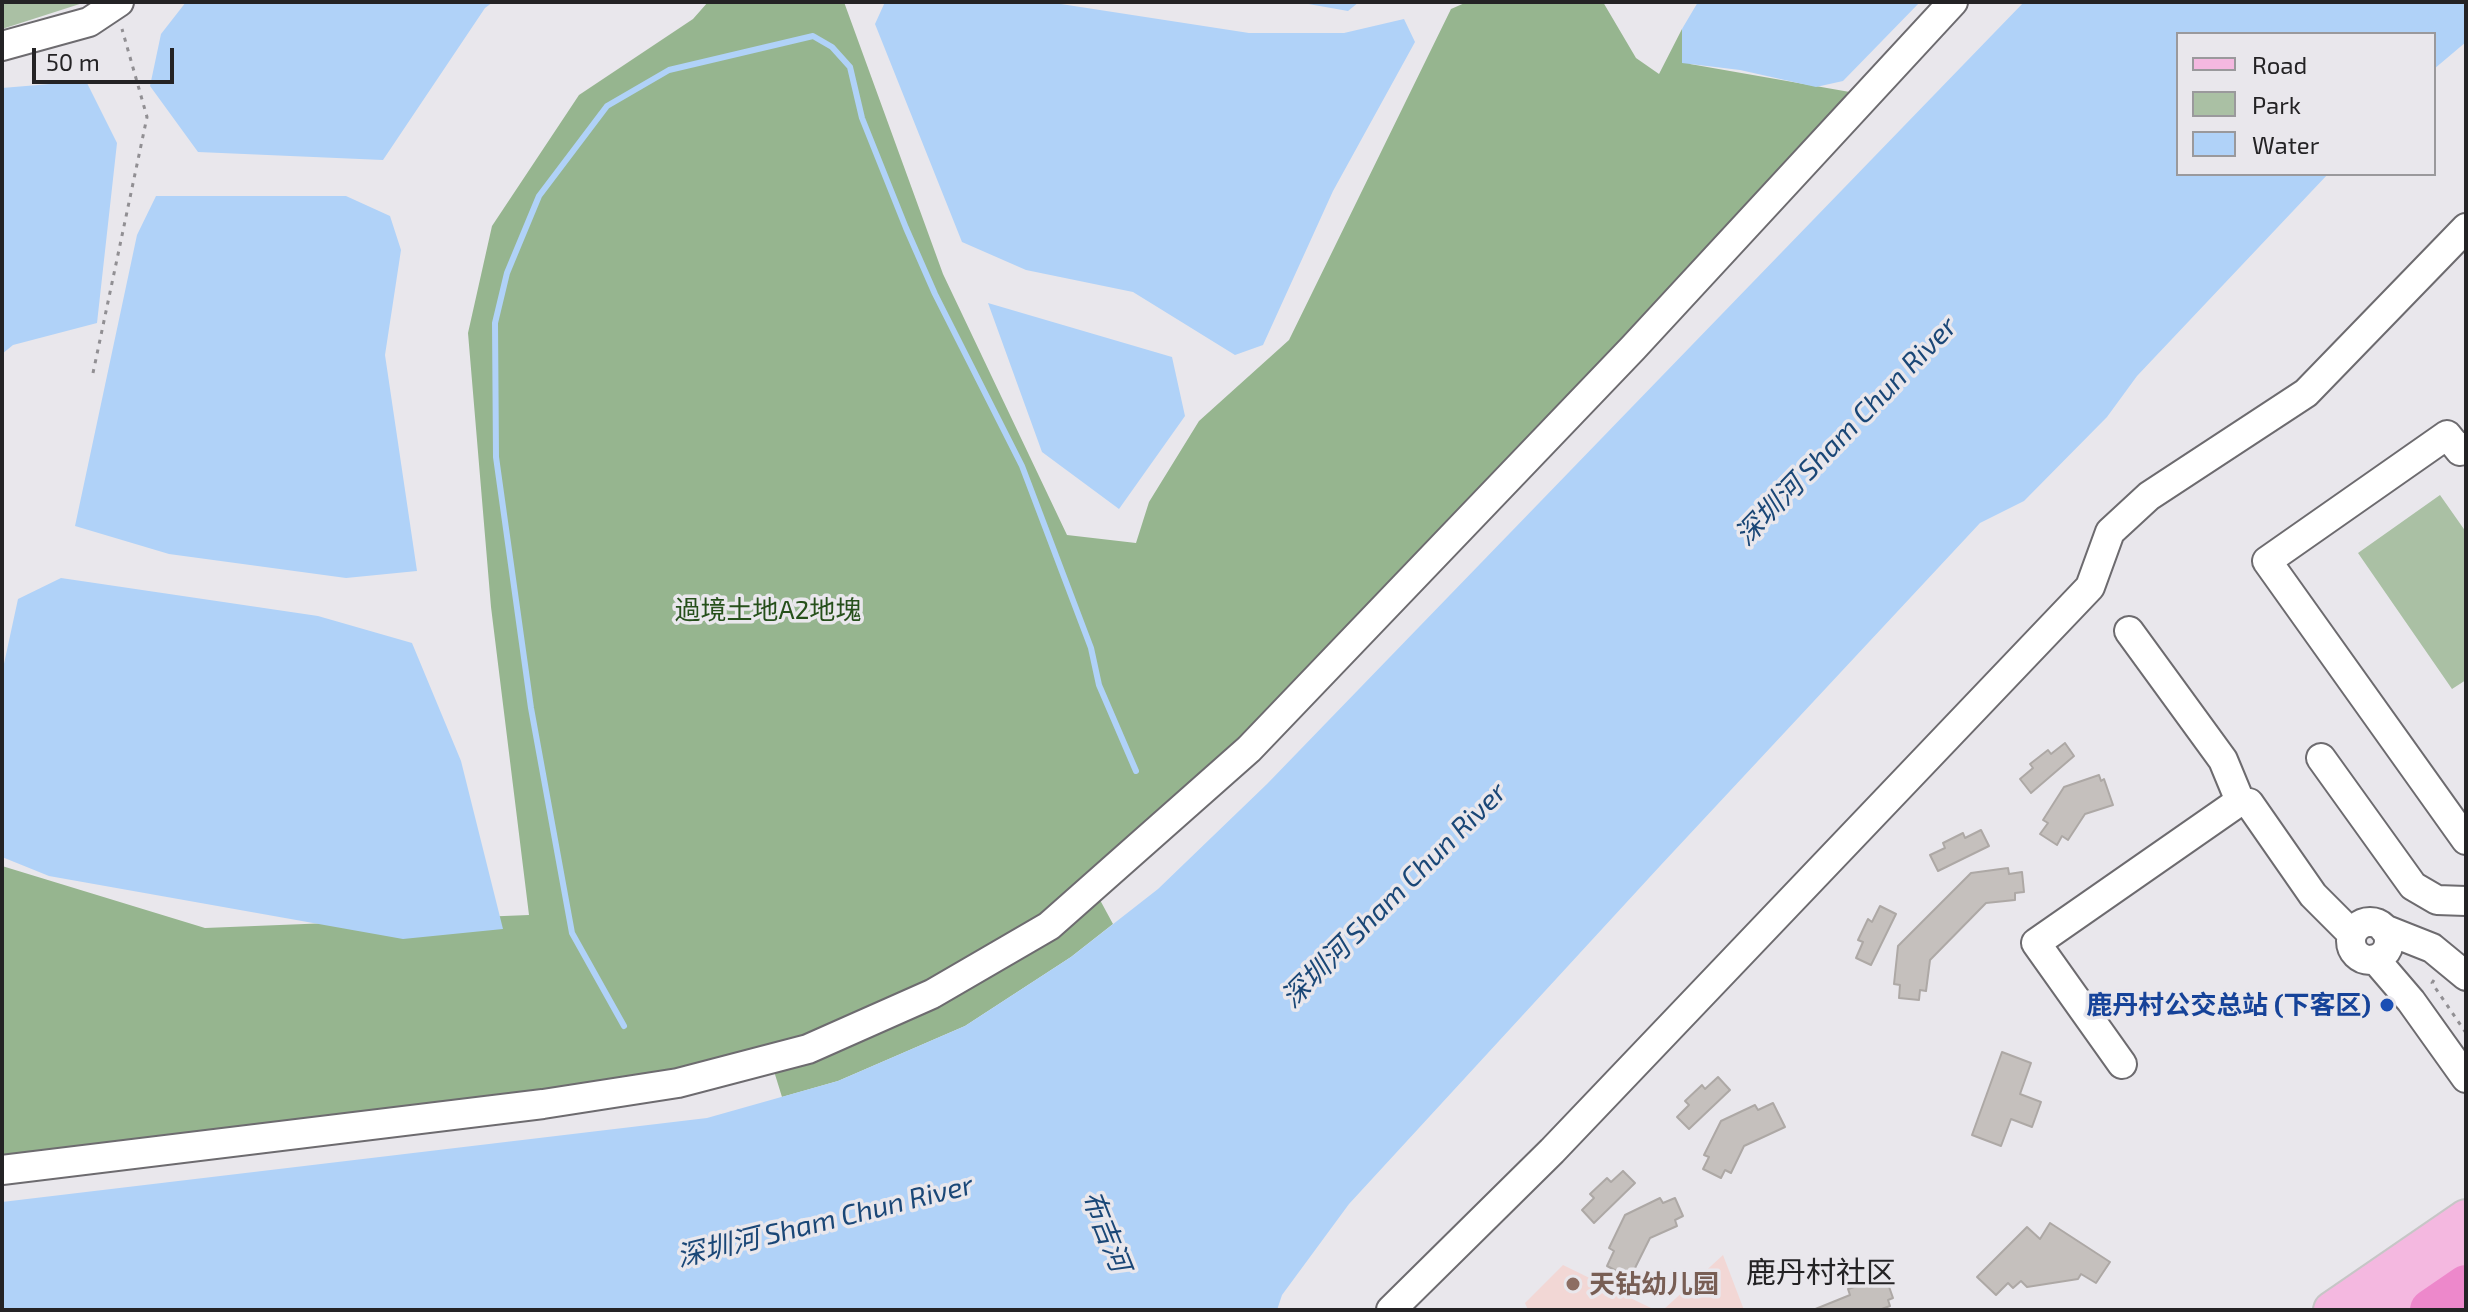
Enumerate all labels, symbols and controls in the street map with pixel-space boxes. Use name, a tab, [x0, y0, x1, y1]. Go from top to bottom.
scale bar	[36, 32, 178, 82]
legend	[2176, 32, 2436, 176]
text: 50 m	[46, 47, 100, 76]
text: Road	[2252, 50, 2307, 79]
text: Park	[2252, 90, 2301, 119]
text: Water	[2252, 130, 2319, 159]
water label: 深圳河 Sham Chun River	[1728, 310, 1964, 552]
park label: 過境土地A2地塊	[675, 594, 861, 626]
water label: 深圳河 Sham Chun River	[1275, 776, 1513, 1014]
place label: 鹿丹村公交总站 (下客区)	[2086, 989, 2371, 1021]
marker: 鹿丹村公交总站 (下客区)	[2378, 996, 2396, 1014]
water label: 深圳河 Sham Chun River	[673, 1168, 977, 1274]
water label: 布吉河	[1075, 1186, 1137, 1276]
district label: 鹿丹村社区	[1746, 1255, 1896, 1291]
place label: 天钻幼儿园	[1589, 1268, 1719, 1300]
marker: 天钻幼儿园	[1564, 1275, 1582, 1293]

